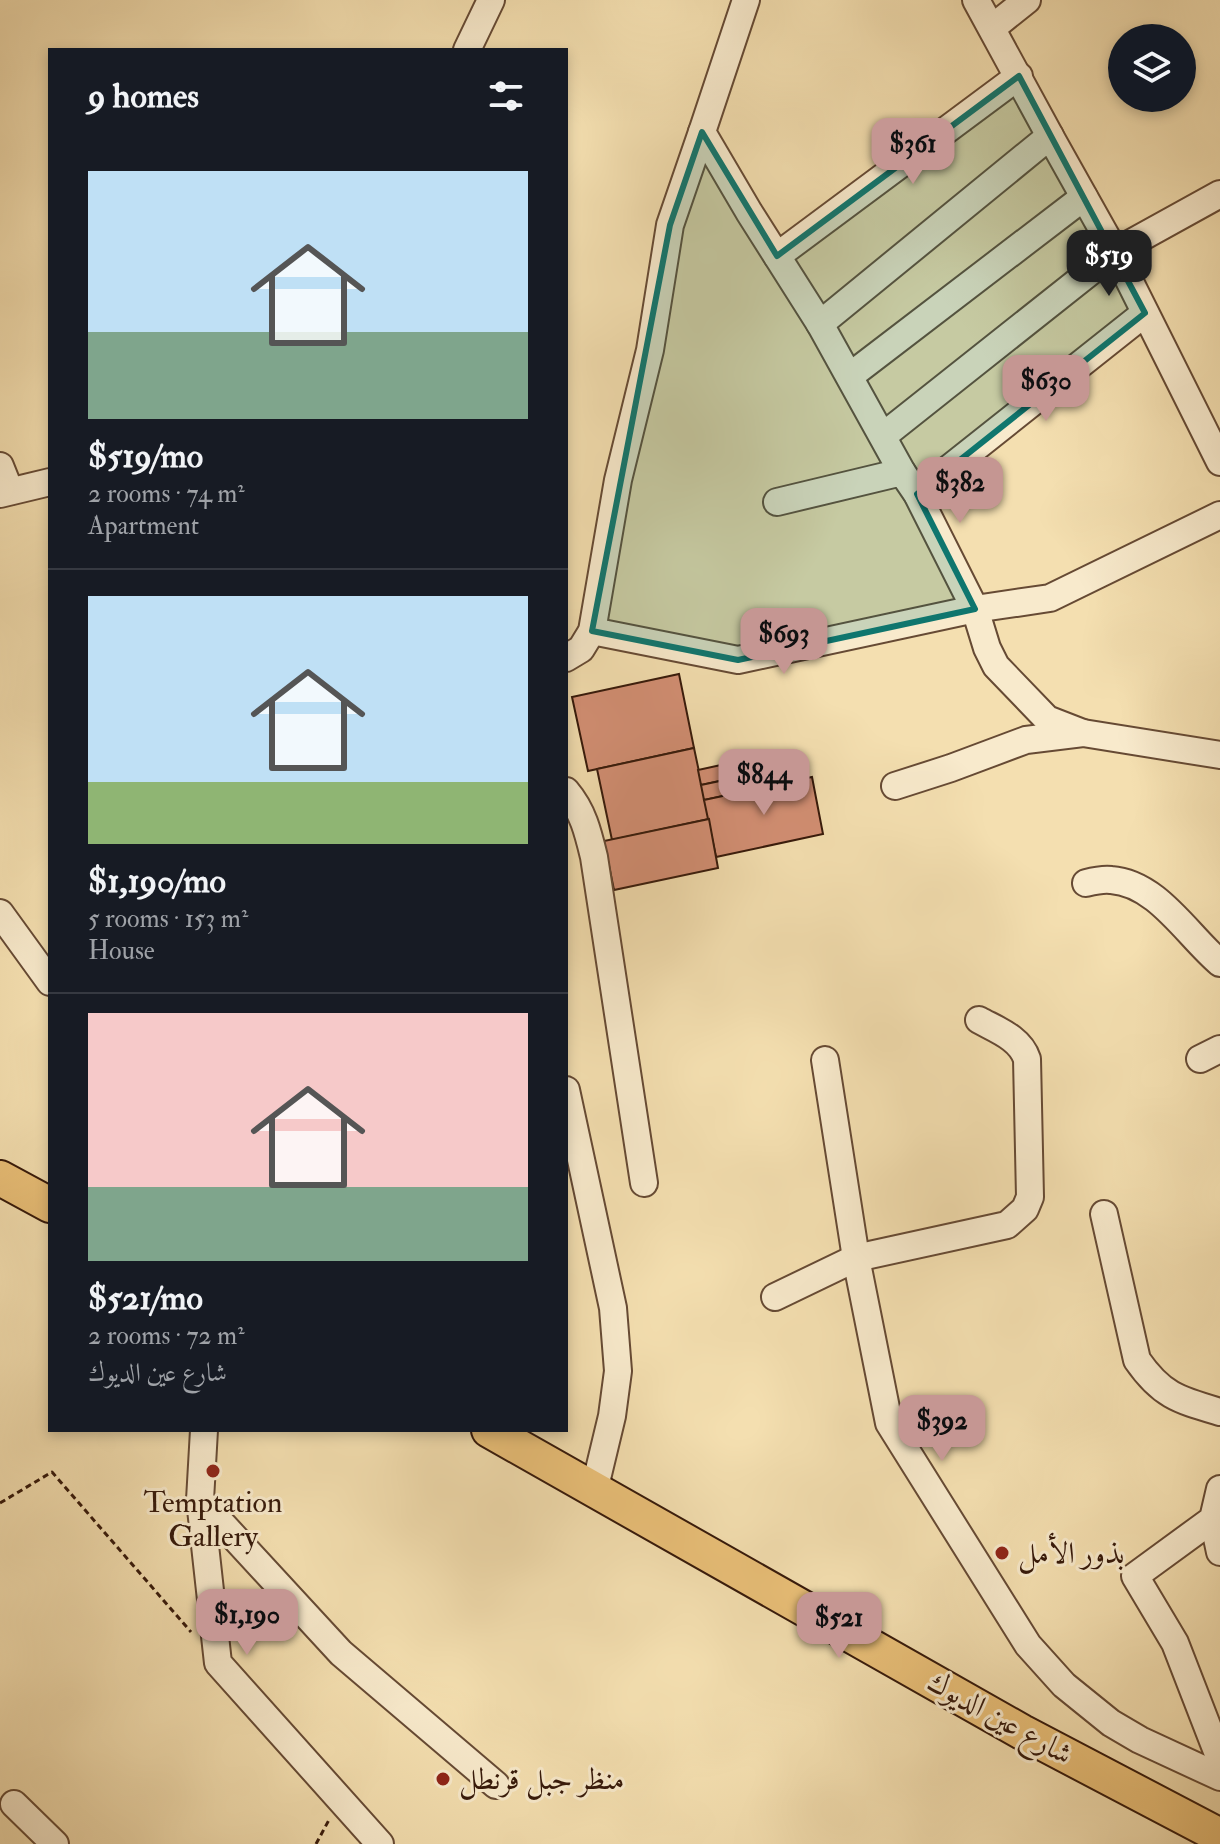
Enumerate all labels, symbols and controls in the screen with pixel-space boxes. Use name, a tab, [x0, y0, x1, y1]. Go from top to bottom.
map controls	[1108, 24, 1196, 112]
button: layers	[1108, 24, 1196, 112]
icon: filters	[484, 74, 528, 118]
text: 9 homes	[88, 75, 199, 118]
pin: $361	[866, 118, 960, 186]
text: $361	[890, 128, 937, 160]
icon: home	[236, 223, 380, 367]
pin: $519	[1062, 230, 1156, 298]
text: $519	[1085, 240, 1133, 272]
pin: $630	[999, 355, 1093, 423]
text: $630	[1020, 365, 1072, 397]
text: $519/mo	[88, 435, 203, 478]
pin: $382	[913, 457, 1007, 525]
text: $382	[935, 467, 985, 499]
text: 2 rooms · 74 m²	[88, 478, 245, 510]
text: Apartment	[88, 510, 199, 542]
pin: $693	[737, 608, 831, 676]
text: $693	[758, 618, 810, 650]
icon: home	[236, 648, 380, 792]
pin: $844	[717, 749, 811, 817]
text: $844	[737, 759, 791, 791]
text: $1,190/mo	[88, 860, 226, 903]
text: 5 rooms · 153 m²	[88, 903, 248, 935]
text: House	[88, 935, 155, 967]
icon: home	[236, 1065, 380, 1209]
text: $521/mo	[88, 1277, 203, 1320]
text: 2 rooms · 72 m²	[88, 1320, 245, 1352]
text: شارع عين الديوك	[88, 1357, 227, 1389]
pin: $392	[895, 1395, 989, 1463]
text: $392	[916, 1405, 968, 1437]
marker: Temptation Gallery	[204, 1462, 222, 1480]
place label: Temptation Gallery	[144, 1484, 282, 1555]
place label: بذور الأمل	[1018, 1532, 1125, 1574]
marker: بذور الأمل	[993, 1544, 1011, 1562]
pin: $1,190	[182, 1589, 312, 1657]
pin: $521	[792, 1592, 886, 1660]
text: $1,190	[214, 1599, 280, 1631]
text: $521	[815, 1602, 863, 1634]
street label: شارع عين الديوك	[918, 1663, 1079, 1778]
place label: منظر جبل قرنطل	[459, 1761, 624, 1800]
marker: منظر جبل قرنطل	[434, 1770, 452, 1788]

